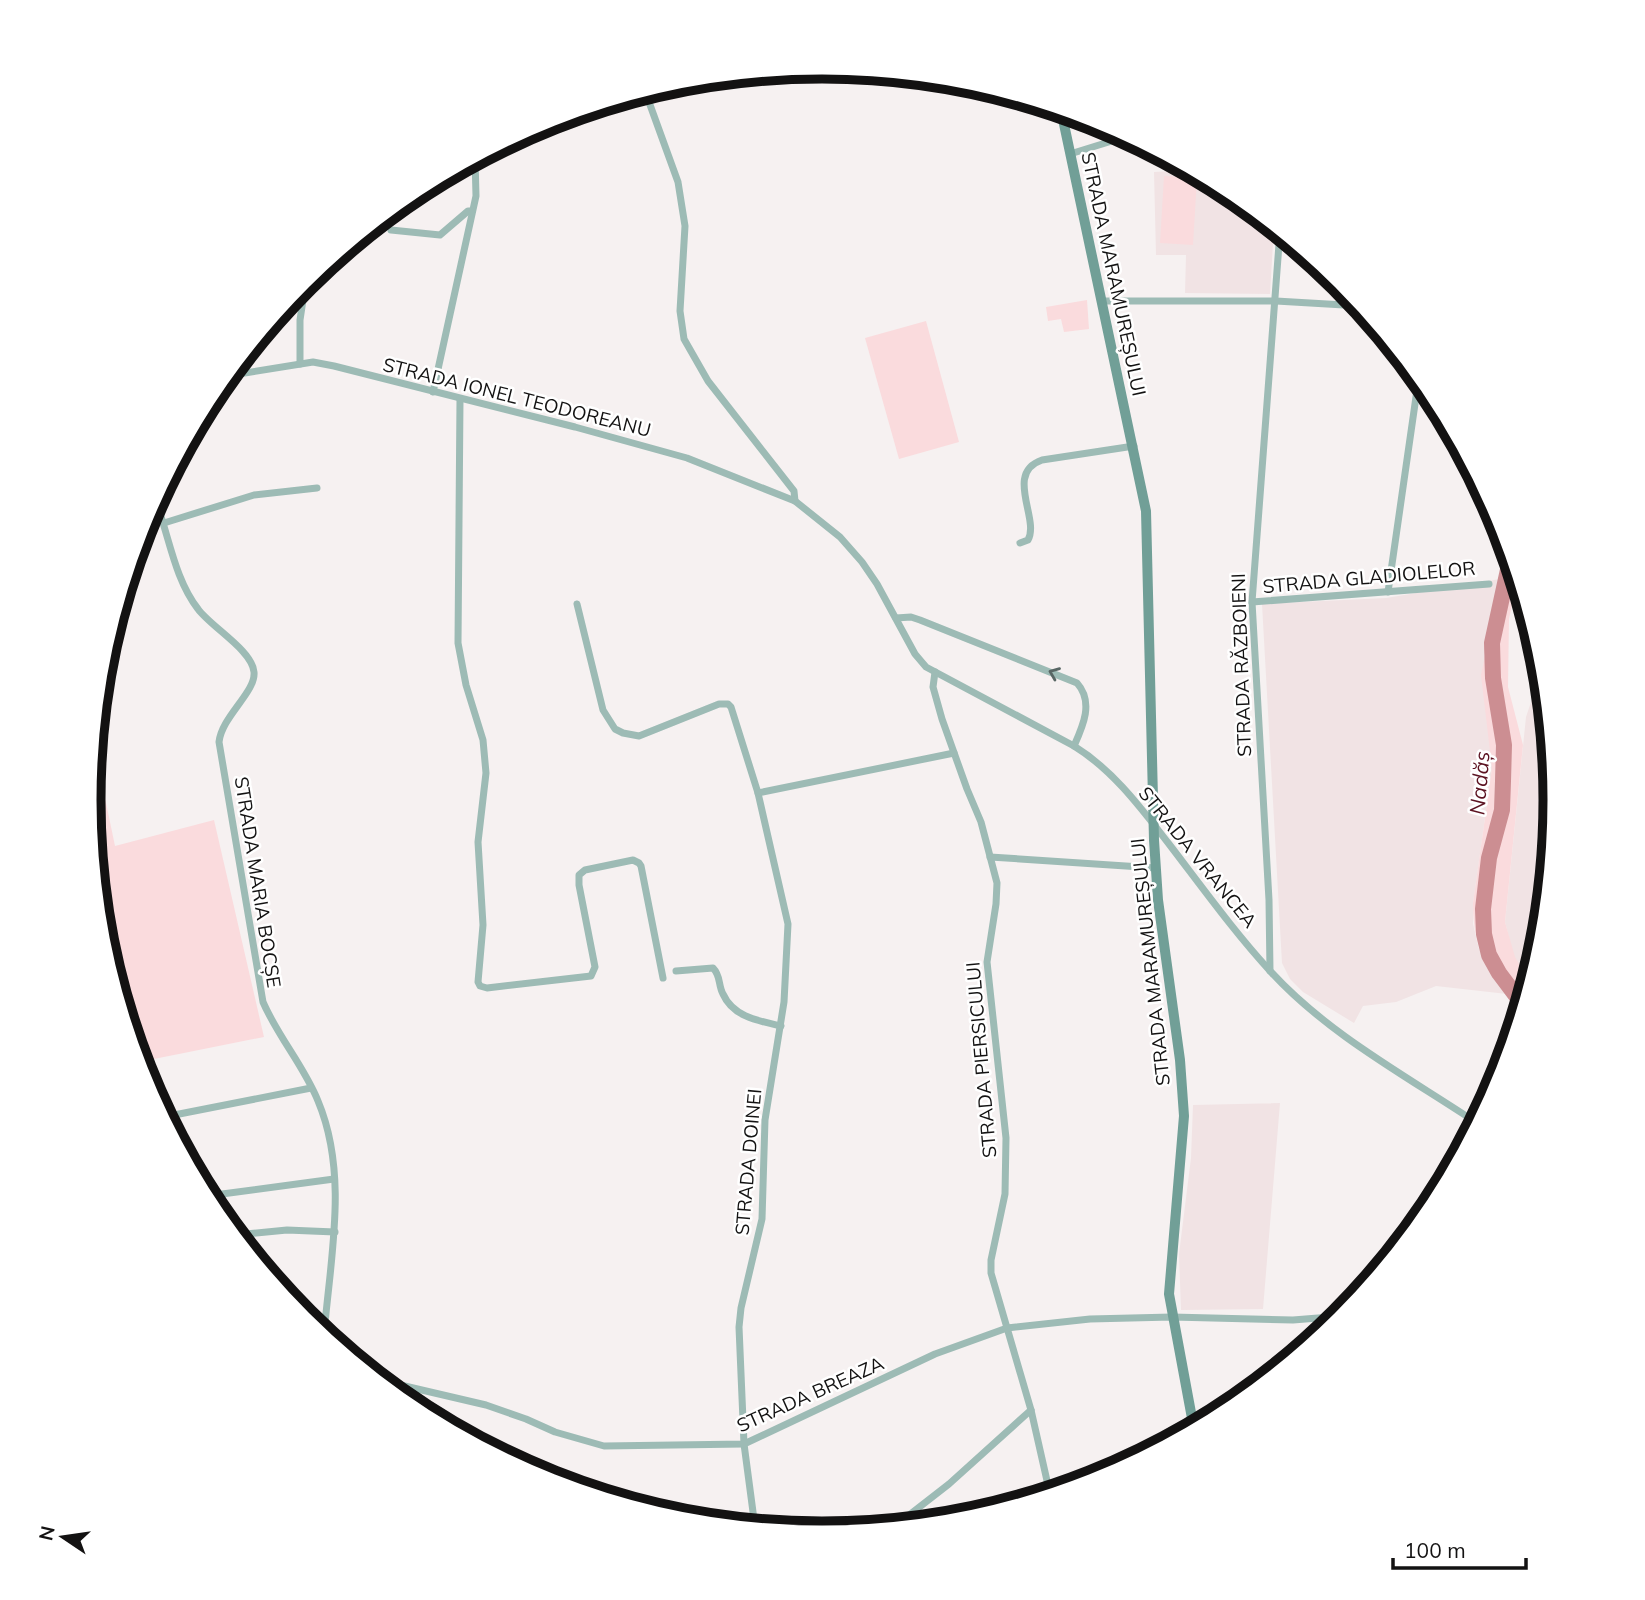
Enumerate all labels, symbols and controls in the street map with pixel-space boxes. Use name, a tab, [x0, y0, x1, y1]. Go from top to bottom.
street label: STRADA MARAMUREȘULUI	[1075, 150, 1152, 398]
street label: STRADA IONEL TEODOREANU	[381, 352, 653, 442]
street label: STRADA GLADIOLELOR	[1262, 556, 1476, 598]
street label: STRADA RĂZBOIENI	[1226, 573, 1256, 757]
one-way arrow	[1049, 668, 1061, 682]
water label: Nadăș	[1463, 750, 1496, 816]
street label: STRADA MARIA BOCȘE	[228, 775, 287, 989]
street label: STRADA VRANCEA	[1134, 781, 1262, 933]
street label: STRADA MARAMUREȘULUI	[1125, 837, 1176, 1087]
street label: STRADA PIERSICULUI	[960, 961, 1002, 1159]
street label: STRADA DOINEI	[730, 1088, 766, 1236]
street label: STRADA BREAZA	[733, 1351, 887, 1437]
north arrow	[28, 1502, 98, 1572]
text: N	[33, 1523, 60, 1543]
scale bar	[1393, 1526, 1526, 1570]
text: 100 m	[1404, 1537, 1466, 1563]

